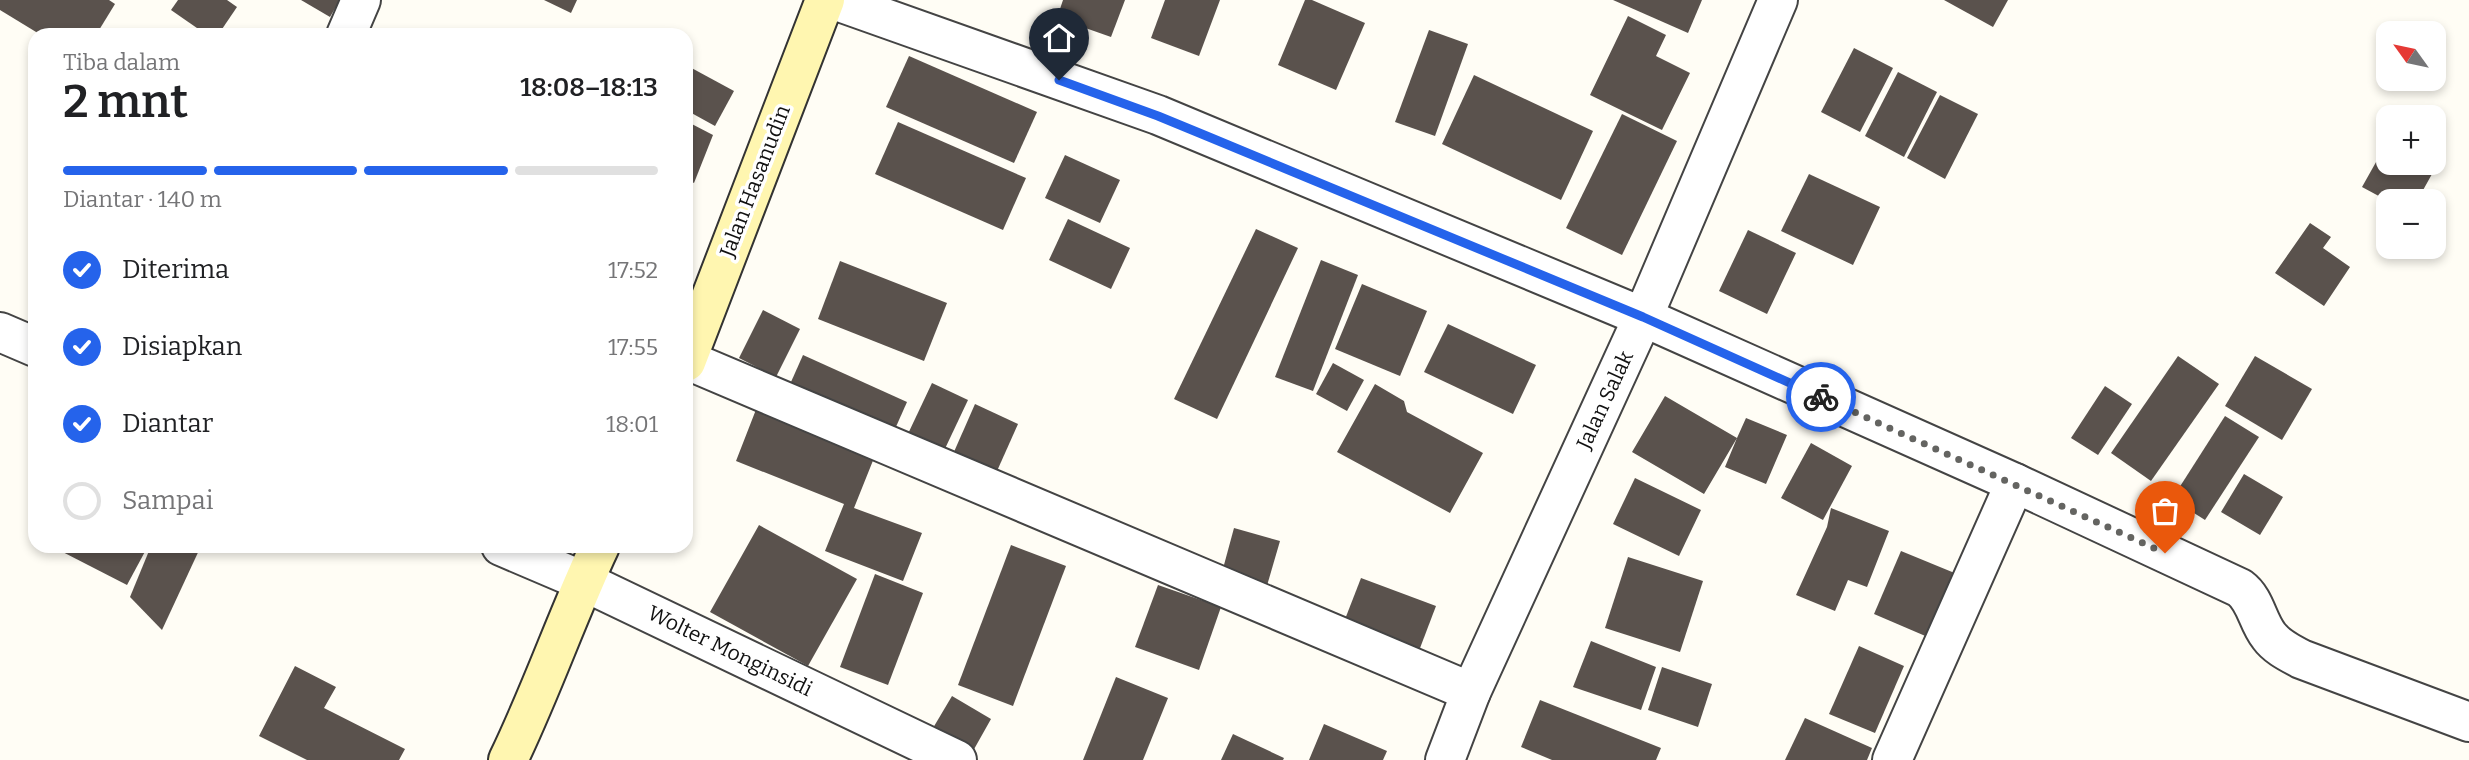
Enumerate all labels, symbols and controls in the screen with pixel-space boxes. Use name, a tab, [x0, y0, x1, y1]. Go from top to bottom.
pin	[1029, 8, 1089, 80]
icon: home	[1040, 19, 1078, 57]
north arrow	[2376, 21, 2446, 91]
map controls	[2376, 21, 2446, 259]
text: Tiba dalam	[63, 48, 180, 76]
text: 18:08–18:13	[520, 72, 658, 103]
text: 2 mnt	[63, 74, 188, 129]
street label: Jalan Hasanudin	[714, 101, 796, 261]
button: +	[2376, 105, 2446, 175]
text: Diantar · 140 m	[63, 185, 222, 213]
button: −	[2376, 189, 2446, 259]
icon: check	[63, 251, 101, 289]
text: Diterima	[122, 254, 229, 285]
text: 17:52	[608, 256, 658, 284]
icon: check	[63, 328, 101, 366]
text: Disiapkan	[122, 331, 242, 362]
text: 17:55	[608, 333, 658, 361]
street label: Jalan Salak	[1571, 347, 1639, 454]
courier	[1786, 362, 1856, 432]
icon: bike	[1802, 378, 1840, 416]
icon: check	[63, 405, 101, 443]
text: Diantar	[122, 408, 213, 439]
text: 18:01	[606, 410, 658, 438]
pin	[2135, 481, 2195, 553]
text: Sampai	[122, 485, 214, 516]
icon: bag	[2146, 492, 2184, 530]
street label: Wolter Monginsidi	[643, 600, 817, 702]

